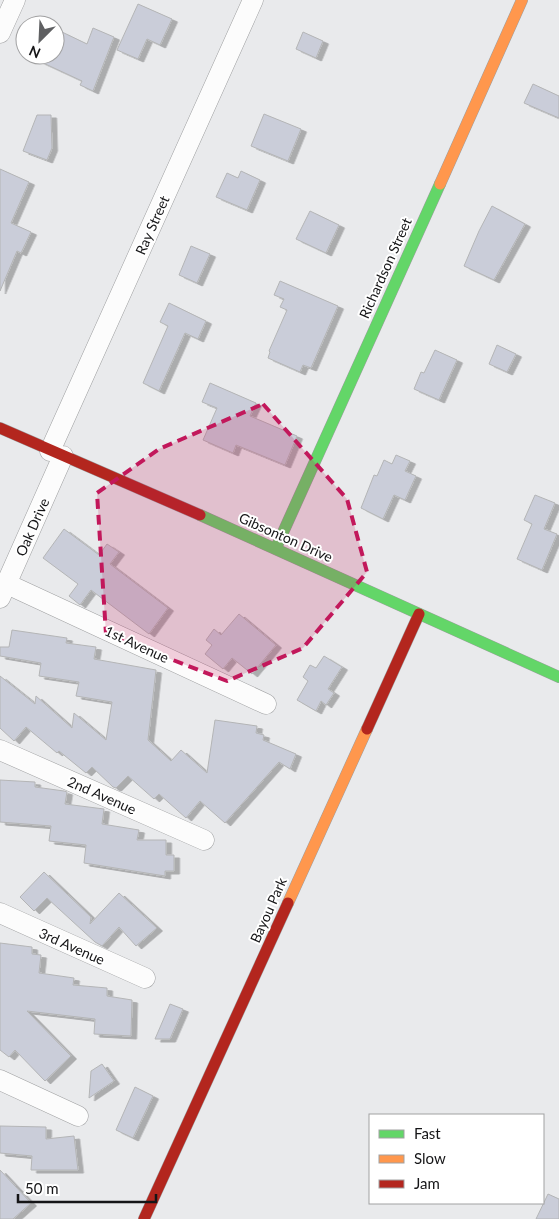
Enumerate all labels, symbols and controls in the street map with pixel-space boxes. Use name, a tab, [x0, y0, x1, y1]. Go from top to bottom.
north arrow	[15, 15, 65, 65]
text: N	[26, 42, 43, 62]
street label: Ray Street	[131, 193, 173, 257]
street label: Richardson Street	[355, 215, 415, 321]
street label: Oak Drive	[12, 495, 52, 559]
street label: Gibsonton Drive	[237, 509, 335, 565]
street label: 1st Avenue	[102, 622, 172, 666]
street label: 2nd Avenue	[65, 772, 139, 818]
street label: Bayou Park	[246, 874, 290, 945]
street label: 3rd Avenue	[36, 924, 108, 968]
legend	[369, 1114, 544, 1204]
text: Fast	[414, 1124, 441, 1142]
text: Slow	[414, 1149, 446, 1167]
scale bar	[18, 1172, 155, 1204]
text: Jam	[414, 1174, 440, 1192]
text: 50 m	[25, 1179, 59, 1197]

